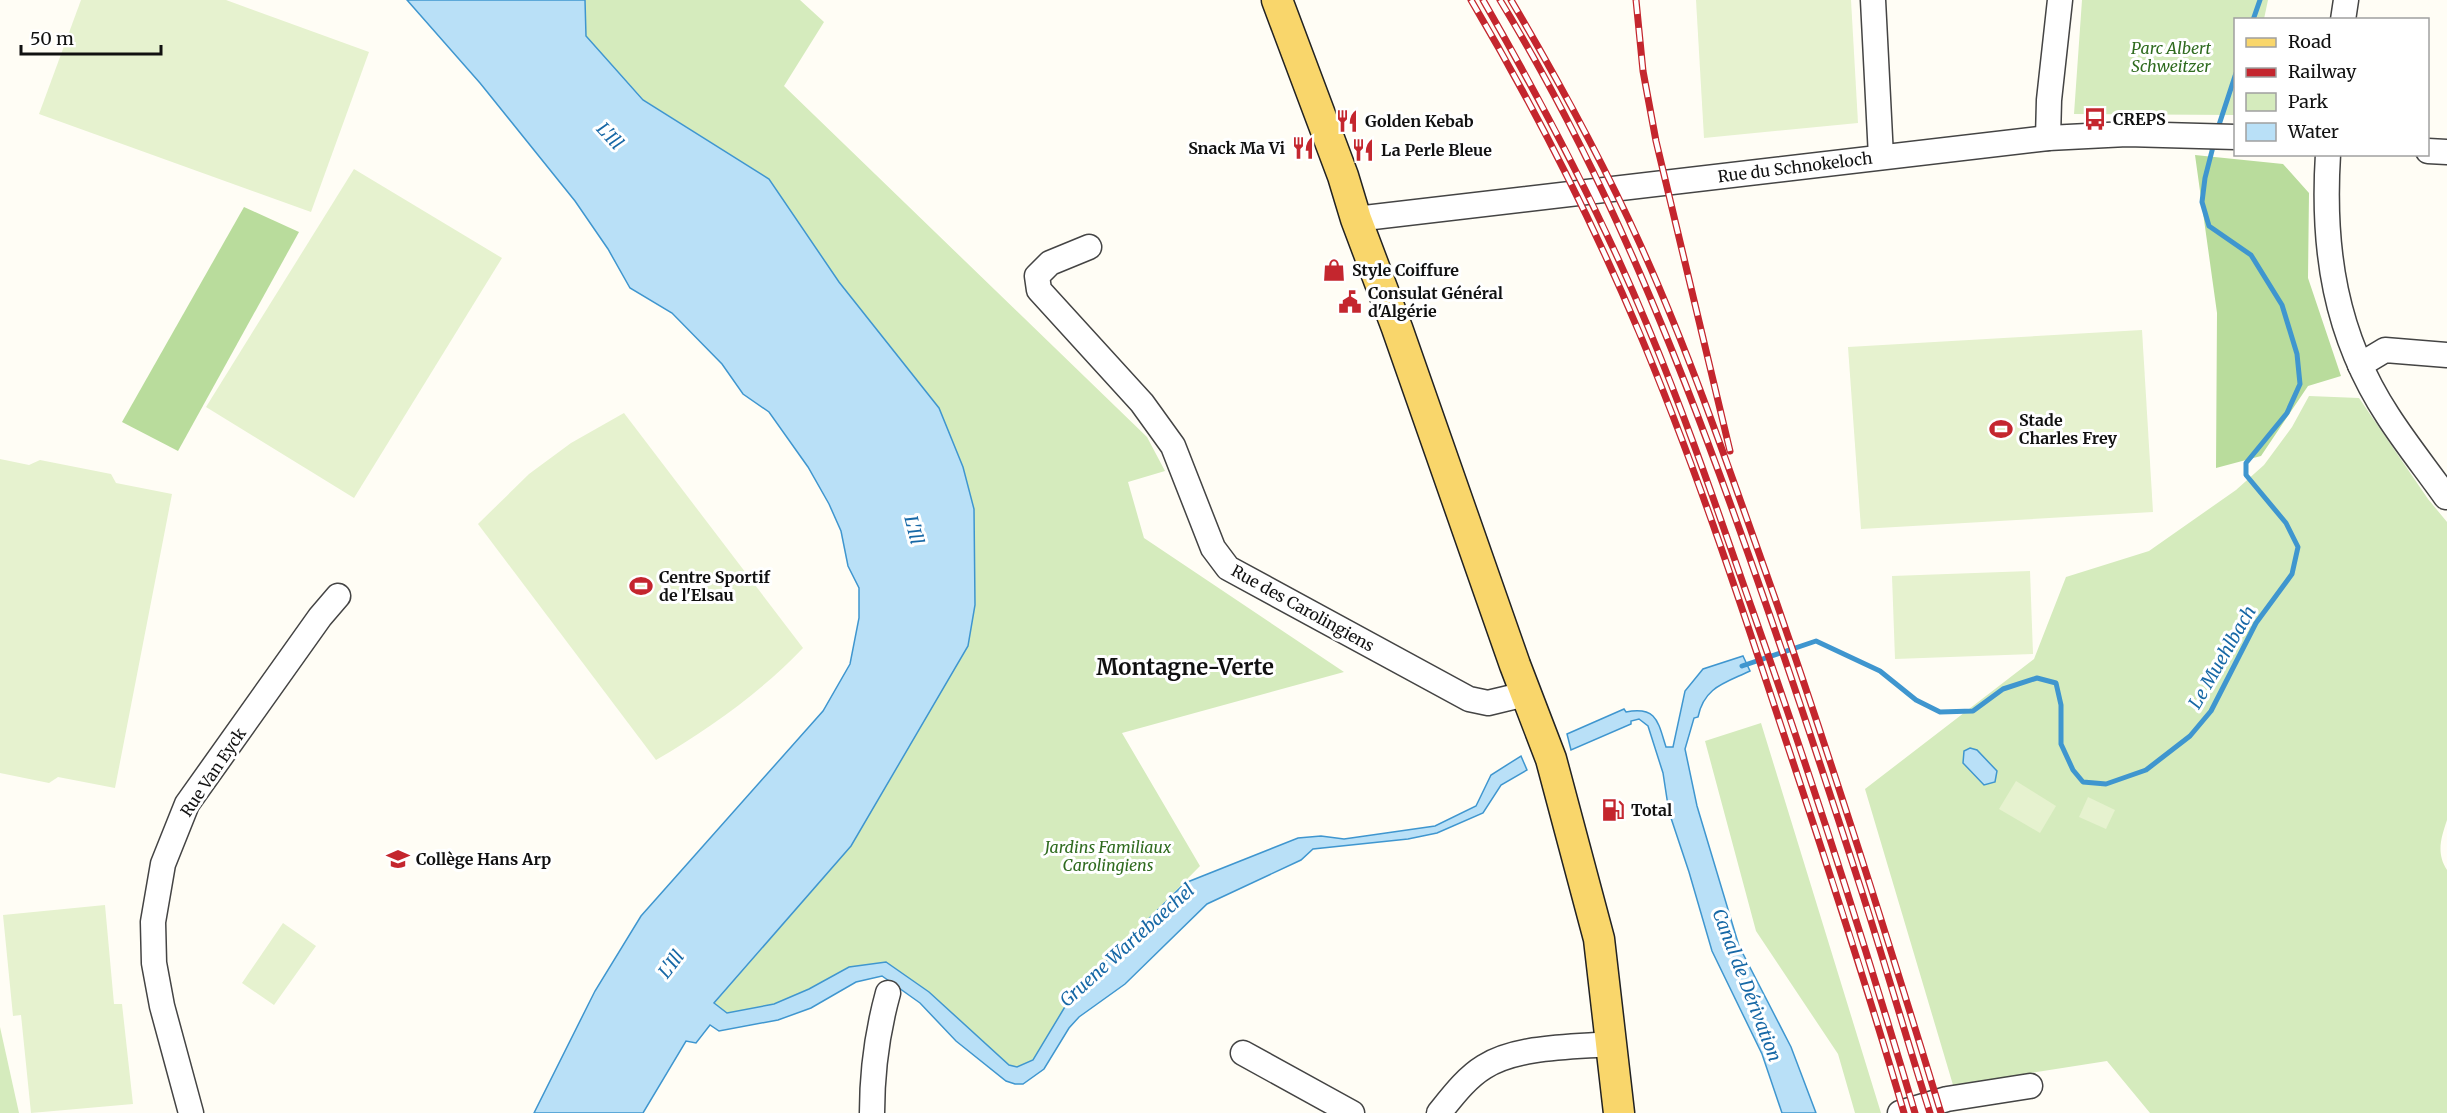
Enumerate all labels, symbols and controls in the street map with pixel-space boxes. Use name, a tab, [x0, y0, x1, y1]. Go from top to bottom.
scale bar	[21, 18, 160, 56]
legend	[2234, 18, 2429, 156]
text: 50 m	[30, 27, 74, 50]
text: Road	[2288, 30, 2332, 53]
park label: Parc Albert Schweitzer	[2131, 38, 2211, 76]
text: Railway	[2288, 60, 2357, 83]
text: Park	[2288, 90, 2329, 113]
bus stop icon: CREPS	[2082, 106, 2108, 132]
restaurant icon: Golden Kebab	[1334, 108, 1360, 134]
place label: CREPS	[2113, 109, 2166, 129]
place label: Golden Kebab	[1365, 111, 1474, 131]
water label: L'Ill	[592, 118, 628, 154]
text: Water	[2287, 120, 2339, 143]
restaurant icon: Snack Ma Vi	[1290, 135, 1316, 161]
restaurant icon: La Perle Bleue	[1350, 137, 1376, 163]
place label: Snack Ma Vi	[1188, 138, 1286, 158]
place label: La Perle Bleue	[1381, 140, 1492, 160]
street label: Rue du Schnokeloch	[1717, 148, 1874, 186]
shop icon: Style Coiffure	[1321, 257, 1347, 283]
place label: Style Coiffure	[1352, 260, 1459, 280]
place label: Consulat Général d'Algérie	[1368, 283, 1503, 321]
public building icon: Consulat Général d'Algérie	[1337, 289, 1363, 315]
place label: Stade Charles Frey	[2019, 410, 2118, 448]
sports icon: Stade Charles Frey	[1988, 416, 2014, 442]
water label: L'Ill	[899, 513, 929, 547]
street label: Rue des Carolingiens	[1228, 560, 1378, 656]
place label: Centre Sportif de l'Elsau	[659, 567, 771, 605]
sports icon: Centre Sportif de l'Elsau	[628, 573, 654, 599]
water label: Le Muehlbach	[2183, 601, 2261, 713]
district label: Montagne-Verte	[1096, 653, 1274, 681]
street label: Rue Van Eyck	[176, 723, 250, 820]
fuel station icon: Total	[1600, 797, 1626, 823]
place label: Total	[1631, 800, 1672, 820]
park label: Jardins Familiaux Carolingiens	[1043, 837, 1172, 875]
school or university icon: Collège Hans Arp	[385, 846, 411, 872]
place label: Collège Hans Arp	[416, 849, 551, 869]
water label: Gruene Wartebaechel	[1055, 878, 1199, 1012]
water label: Canal de Dérivation	[1707, 905, 1787, 1065]
water label: L'Ill	[653, 946, 689, 982]

